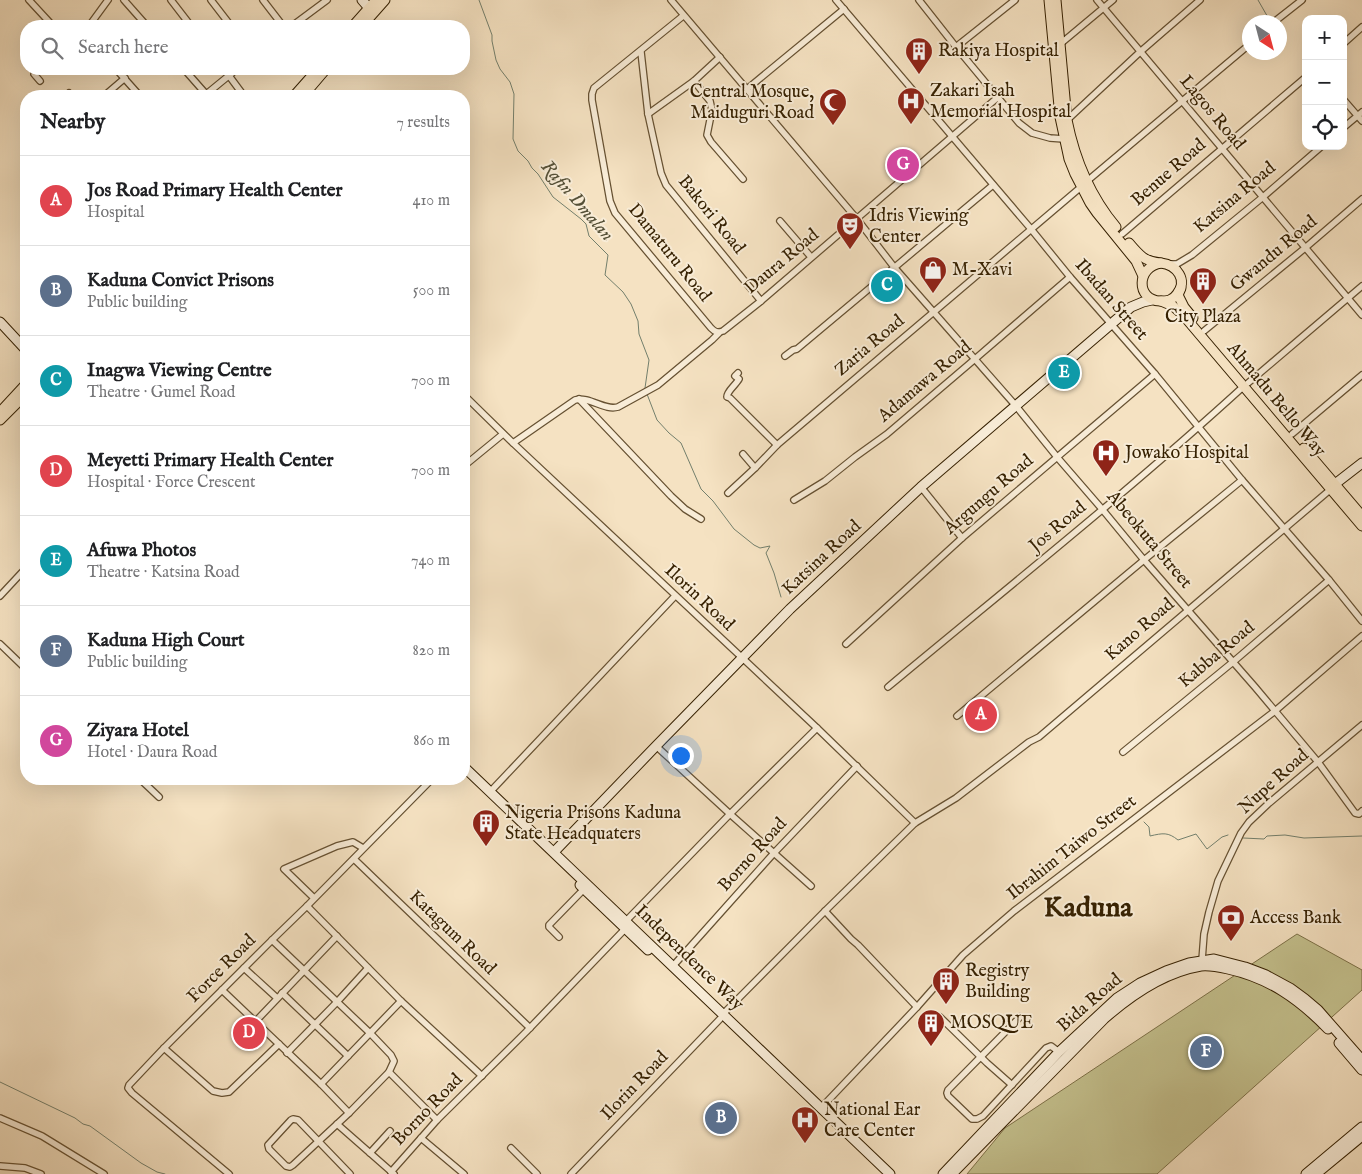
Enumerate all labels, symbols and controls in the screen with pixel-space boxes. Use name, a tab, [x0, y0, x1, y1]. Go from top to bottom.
north arrow	[1242, 15, 1287, 60]
map controls	[1302, 15, 1347, 150]
button: +	[1302, 15, 1347, 60]
search box	[20, 20, 470, 75]
icon: search	[38, 34, 66, 62]
text: Search here	[78, 36, 169, 60]
building icon: Rakiya Hospital	[904, 36, 934, 75]
place label: Rakiya Hospital	[938, 40, 1059, 63]
button: −	[1302, 60, 1347, 105]
street label: Lagos Road	[1174, 71, 1250, 156]
place label: Zakari Isah Memorial Hospital	[930, 80, 1071, 124]
place label: Central Mosque, Maiduguri Road	[690, 81, 814, 125]
hospital icon: Zakari Isah Memorial Hospital	[896, 86, 926, 125]
mosque icon: Central Mosque, Maiduguri Road	[818, 87, 848, 126]
button: locate	[1302, 105, 1347, 150]
text: Nearby	[40, 109, 105, 136]
text: 7 results	[396, 113, 450, 133]
street label: Benue Road	[1127, 134, 1212, 212]
pin: G	[887, 146, 919, 184]
water label: Rafin Dmalan	[535, 156, 619, 247]
street label: Katsina Road	[1189, 157, 1281, 239]
street label: Bakori Road	[672, 171, 750, 259]
text: Jos Road Primary Health Center	[87, 179, 342, 203]
text: A	[51, 191, 61, 211]
text: 410 m	[413, 191, 450, 211]
street label: Damaturu Road	[622, 199, 716, 307]
text: Hospital	[87, 203, 144, 223]
place label: Idris Viewing Center	[869, 205, 969, 249]
theatre icon: Idris Viewing Center	[835, 211, 865, 250]
street label: Gwandu Road	[1226, 211, 1323, 297]
street label: Daura Road	[740, 224, 824, 300]
street label: Ibadan Street	[1069, 254, 1153, 346]
shop icon: M-Xavi	[918, 255, 948, 294]
place label: M-Xavi	[952, 259, 1012, 282]
building icon: City Plaza	[1188, 266, 1218, 305]
pin: C	[871, 267, 903, 305]
text: Kaduna Convict Prisons	[87, 269, 274, 293]
text: B	[51, 281, 61, 301]
text: 500 m	[413, 281, 450, 301]
text: Public building	[87, 293, 187, 313]
place label: City Plaza	[1165, 306, 1241, 329]
street label: Zaria Road	[830, 310, 910, 382]
street label: Adamawa Road	[873, 336, 977, 428]
street label: Ahmadu Bello Way	[1221, 337, 1331, 462]
pin: E	[1048, 354, 1080, 392]
text: Inagwa Viewing Centre	[87, 359, 272, 383]
text: C	[50, 371, 62, 391]
text: 700 m	[411, 371, 450, 391]
text: Theatre · Gumel Road	[87, 383, 235, 403]
hospital icon: Jowako Hospital	[1091, 438, 1121, 477]
place label: Jowako Hospital	[1123, 442, 1249, 465]
text: Meyetti Primary Health Center	[87, 449, 334, 473]
street label: Argungu Road	[939, 450, 1039, 541]
text: D	[50, 461, 62, 481]
text: 700 m	[411, 461, 450, 481]
text: Hospital · Force Crescent	[87, 473, 255, 493]
street label: Abeokuta Street	[1101, 485, 1197, 594]
street label: Jos Road	[1023, 496, 1092, 559]
street label: Katsina Road	[778, 515, 867, 601]
text: Afuwa Photos	[87, 539, 196, 563]
text: E	[50, 551, 62, 571]
text: 740 m	[411, 551, 450, 571]
street label: Ilorin Road	[659, 560, 739, 637]
text: Theatre · Katsina Road	[87, 563, 240, 583]
street label: Kano Road	[1100, 593, 1180, 666]
street label: Kabba Road	[1174, 616, 1260, 694]
text: Kaduna High Court	[87, 629, 244, 653]
text: F	[51, 641, 61, 661]
text: 820 m	[413, 641, 450, 661]
text: Public building	[87, 653, 187, 673]
pin: A	[965, 696, 997, 734]
text: Ziyara Hotel	[87, 719, 189, 743]
text: G	[50, 731, 62, 751]
text: 860 m	[413, 731, 450, 751]
text: Hotel · Daura Road	[87, 743, 217, 763]
your location	[668, 743, 694, 769]
street label: Nupe Road	[1234, 744, 1314, 820]
street label: Ibrahim Taiwo Street	[1003, 790, 1141, 906]
place label: Nigeria Prisons Kaduna State Headquaters	[505, 802, 681, 846]
building icon: Nigeria Prisons Kaduna State Headquaters	[471, 808, 501, 847]
street label: Borno Road	[714, 813, 793, 897]
street label: Katagum Road	[404, 886, 501, 981]
district label: Kaduna	[1044, 891, 1133, 926]
street label: Independence Way	[630, 900, 748, 1016]
bank icon: Access Bank	[1216, 903, 1246, 942]
place label: Access Bank	[1249, 907, 1342, 930]
street label: Force Road	[183, 929, 262, 1008]
place label: Registry Building	[965, 960, 1030, 1004]
building icon: Registry Building	[931, 966, 961, 1005]
street label: Bida Road	[1053, 968, 1128, 1037]
building icon: MOSQUE	[916, 1008, 946, 1047]
place label: MOSQUE	[950, 1012, 1033, 1035]
pin: D	[233, 1014, 265, 1052]
pin: F	[1190, 1033, 1222, 1071]
street label: Ilorin Road	[596, 1046, 674, 1126]
street label: Borno Road	[388, 1069, 469, 1151]
pin: B	[705, 1099, 737, 1137]
place label: National Ear Care Center	[824, 1099, 921, 1143]
hospital icon: National Ear Care Center	[790, 1105, 820, 1144]

